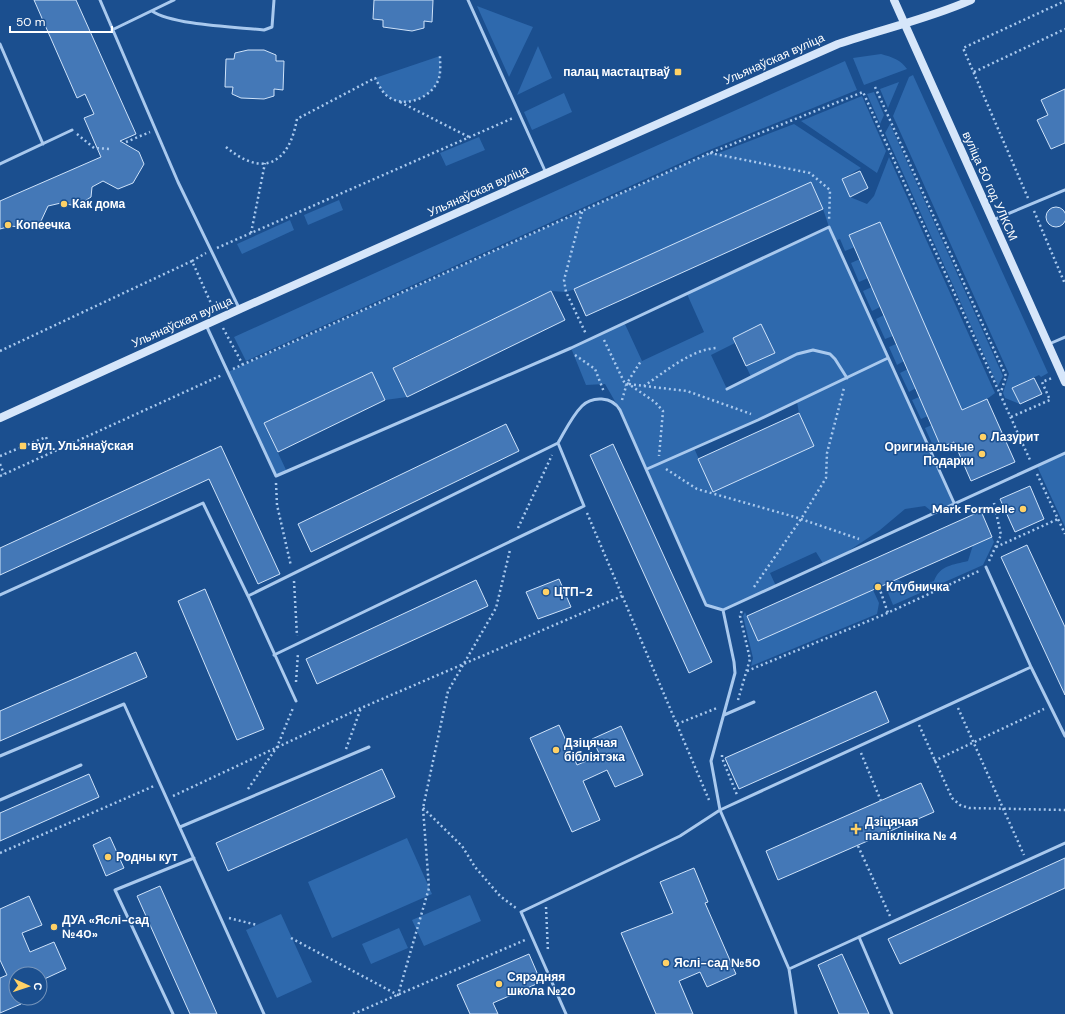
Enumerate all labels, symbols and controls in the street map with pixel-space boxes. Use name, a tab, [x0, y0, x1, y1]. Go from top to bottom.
scale bar	[10, 8, 112, 34]
text: 50 m	[16, 14, 45, 30]
street label: Ульянаўская вуліца	[721, 29, 827, 88]
place label: палац мастацтваў	[563, 64, 670, 80]
marker: палац мастацтваў	[673, 67, 683, 77]
street label: вуліца 50 год УЛКСМ	[959, 129, 1021, 243]
street label: Ульянаўская вуліца	[425, 161, 531, 220]
place label: Как дома	[72, 196, 125, 212]
marker: Как дома	[59, 199, 69, 209]
place label: Копеечка	[16, 217, 71, 233]
marker: Копеечка	[3, 220, 13, 230]
street label: Ульянаўская вуліца	[129, 292, 235, 351]
place label: Лазурит	[991, 429, 1039, 445]
marker: Лазурит	[978, 432, 988, 442]
place label: вул. Ульянаўская	[31, 438, 134, 454]
place label: Оригинальные Подарки	[884, 439, 974, 469]
marker: вул. Ульянаўская	[18, 441, 28, 451]
marker: Оригинальные Подарки	[977, 449, 987, 459]
place label: Mark Formelle	[932, 501, 1015, 517]
marker: Mark Formelle	[1018, 504, 1028, 514]
place label: Клубничка	[886, 579, 949, 595]
marker: Клубничка	[873, 582, 883, 592]
place label: ЦТП-2	[554, 584, 593, 600]
marker: ЦТП-2	[541, 587, 551, 597]
place label: Дзіцячая бібліятэка	[564, 735, 625, 765]
marker: Дзіцячая бібліятэка	[551, 745, 561, 755]
place label: Дзіцячая паліклініка № 4	[865, 814, 957, 844]
marker: Дзіцячая паліклініка № 4	[850, 823, 862, 835]
place label: Родны кут	[116, 849, 178, 865]
marker: Родны кут	[103, 852, 113, 862]
place label: ДУА «Яслі-сад №40»	[62, 912, 150, 942]
marker: ДУА «Яслі-сад №40»	[49, 922, 59, 932]
place label: Яслі-сад №50	[674, 955, 760, 971]
marker: Яслі-сад №50	[661, 958, 671, 968]
north arrow	[8, 966, 48, 1006]
place label: Сярэдняя школа №20	[507, 969, 576, 999]
marker: Сярэдняя школа №20	[494, 979, 504, 989]
text: С	[31, 982, 45, 991]

